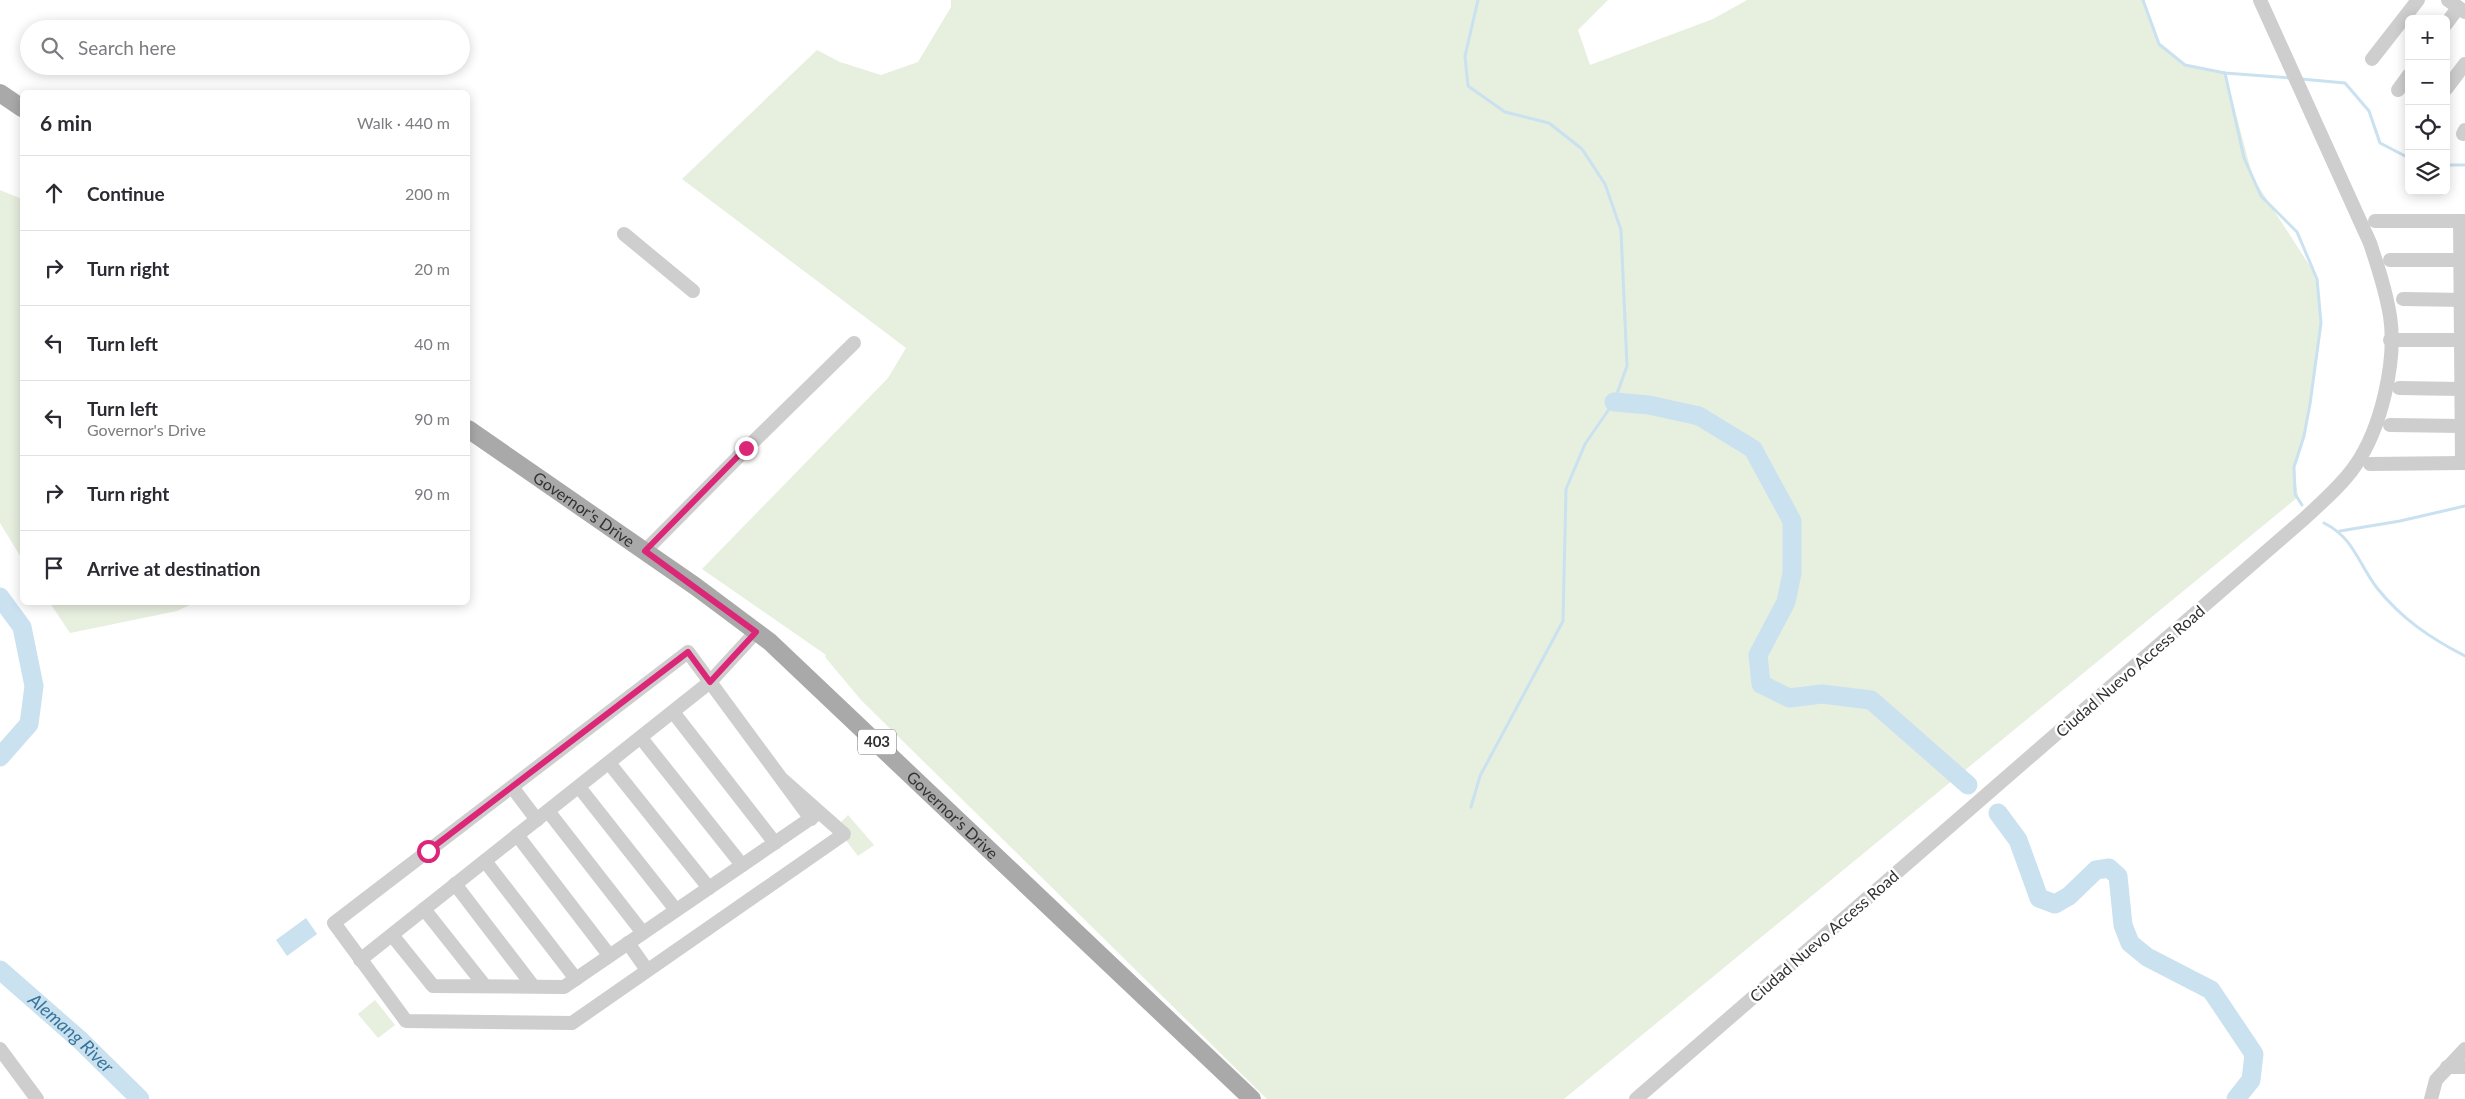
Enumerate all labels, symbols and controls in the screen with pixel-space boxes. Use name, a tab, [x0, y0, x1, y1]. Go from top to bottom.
map controls	[2405, 15, 2450, 195]
button: +	[2405, 15, 2450, 60]
search box	[20, 20, 470, 75]
icon: search	[38, 34, 66, 62]
text: Search here	[78, 36, 176, 59]
button: −	[2405, 60, 2450, 105]
button: locate	[2405, 105, 2450, 150]
text: 6 min	[40, 110, 92, 135]
text: Walk · 440 m	[357, 113, 450, 132]
button: layers	[2405, 150, 2450, 195]
icon: ahead	[40, 179, 68, 207]
text: Continue	[87, 182, 165, 205]
text: 200 m	[405, 184, 450, 203]
icon: right	[40, 254, 68, 282]
text: Turn right	[87, 257, 169, 280]
text: 20 m	[414, 259, 450, 278]
icon: left	[40, 329, 68, 357]
text: Turn left	[87, 332, 158, 355]
text: 40 m	[414, 334, 450, 353]
text: Turn left	[87, 397, 158, 420]
icon: left	[40, 404, 68, 432]
text: 90 m	[414, 409, 450, 428]
text: Governor's Drive	[87, 420, 206, 439]
route end	[735, 437, 758, 460]
street label: Governor's Drive	[530, 467, 639, 550]
icon: right	[40, 479, 68, 507]
text: Turn right	[87, 482, 169, 505]
text: 90 m	[414, 484, 450, 503]
icon: arrive	[40, 554, 68, 582]
text: Arrive at destination	[87, 557, 260, 580]
street label: Ciudad Nuevo Access Road	[2051, 601, 2208, 740]
road number: 403	[858, 730, 896, 754]
street label: Governor's Drive	[903, 767, 1002, 862]
route start	[417, 840, 440, 863]
street label: Ciudad Nuevo Access Road	[1745, 866, 1902, 1005]
water label: Alemang River	[24, 987, 119, 1078]

